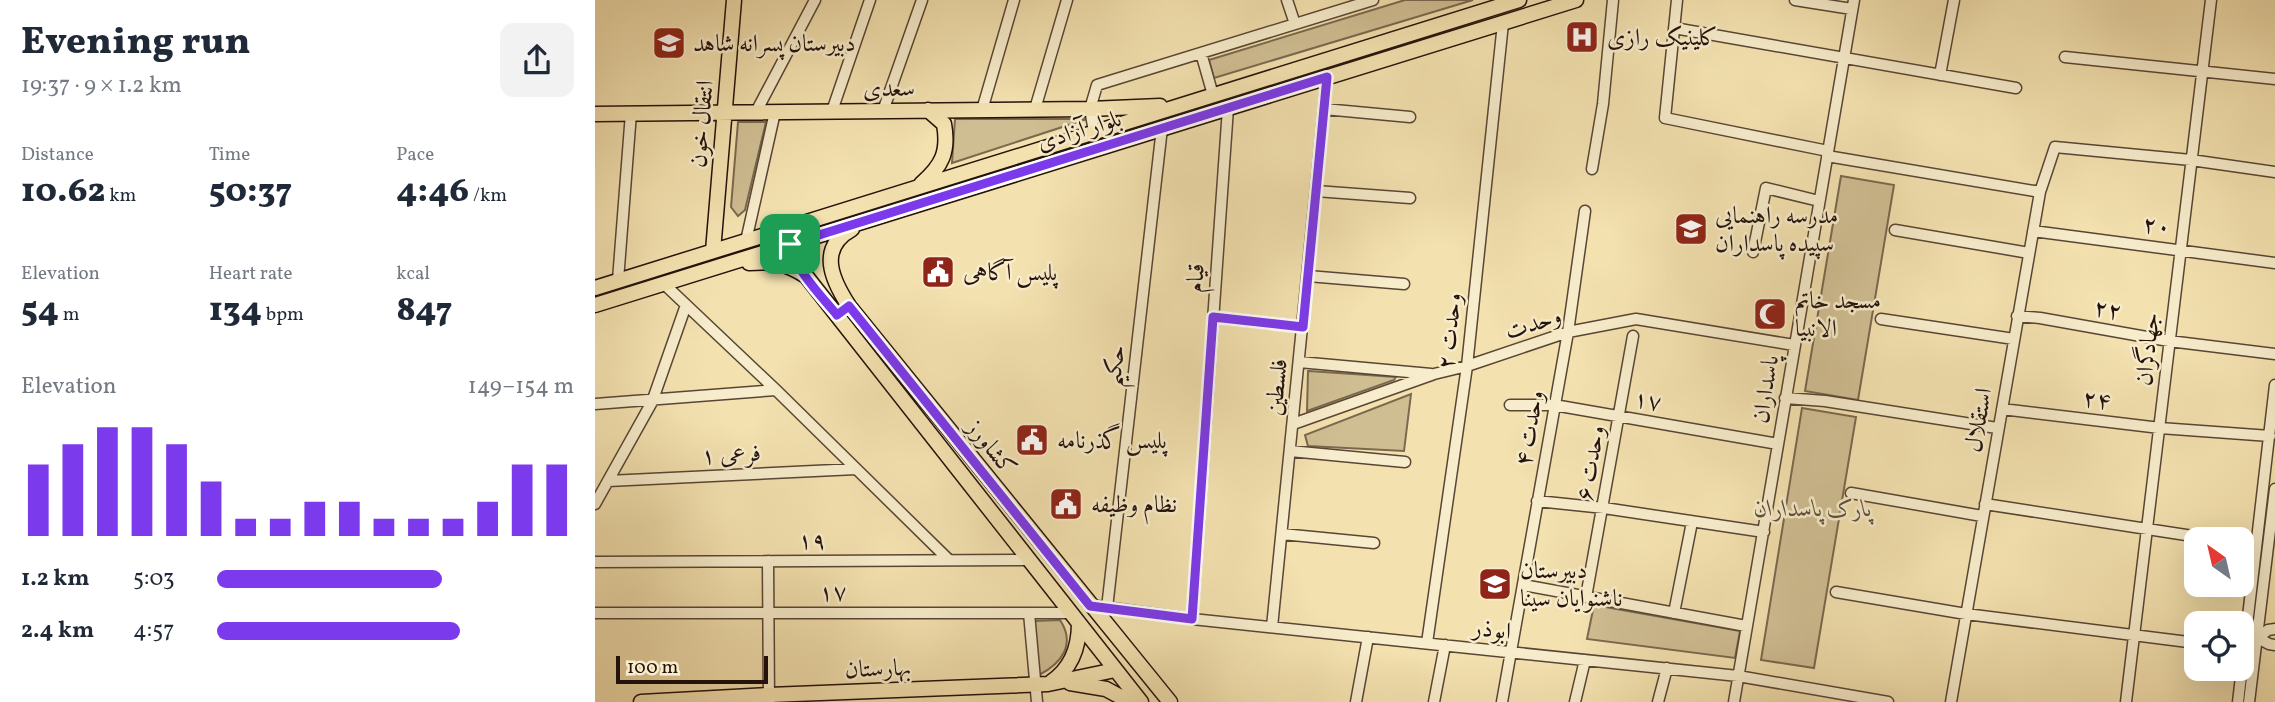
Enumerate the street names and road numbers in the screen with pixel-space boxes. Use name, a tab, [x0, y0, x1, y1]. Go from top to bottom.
street label: سعدی	[863, 73, 915, 107]
street label: انتقال خون	[682, 79, 724, 169]
street label: بلوار آزادی	[1033, 103, 1126, 161]
street label: ۲۰	[2141, 208, 2173, 246]
street label: قیام	[1179, 262, 1217, 294]
street label: وحدت ۲	[1430, 291, 1472, 371]
street label: ۲۲	[2091, 292, 2125, 330]
street label: وحدت	[1501, 300, 1566, 350]
street label: جهادگران	[2127, 311, 2170, 388]
street label: حکیم	[1097, 343, 1140, 390]
street label: پاسداران	[1745, 351, 1789, 426]
street label: فلسطین	[1258, 357, 1298, 417]
street label: ۲۴	[2081, 382, 2113, 420]
street label: ۱۷	[1631, 383, 1664, 421]
street label: استقلال	[1958, 385, 2002, 455]
street label: وحدت ۴	[1508, 388, 1554, 469]
street label: کشاورز	[956, 411, 1024, 484]
street label: وحدت ۶	[1569, 423, 1615, 504]
street label: فرعی ۱	[700, 437, 762, 475]
street label: ۱۹	[798, 525, 826, 559]
street label: ۱۷	[819, 577, 847, 611]
street label: ابوذر	[1469, 612, 1513, 650]
street label: بهارستان	[844, 652, 912, 688]

